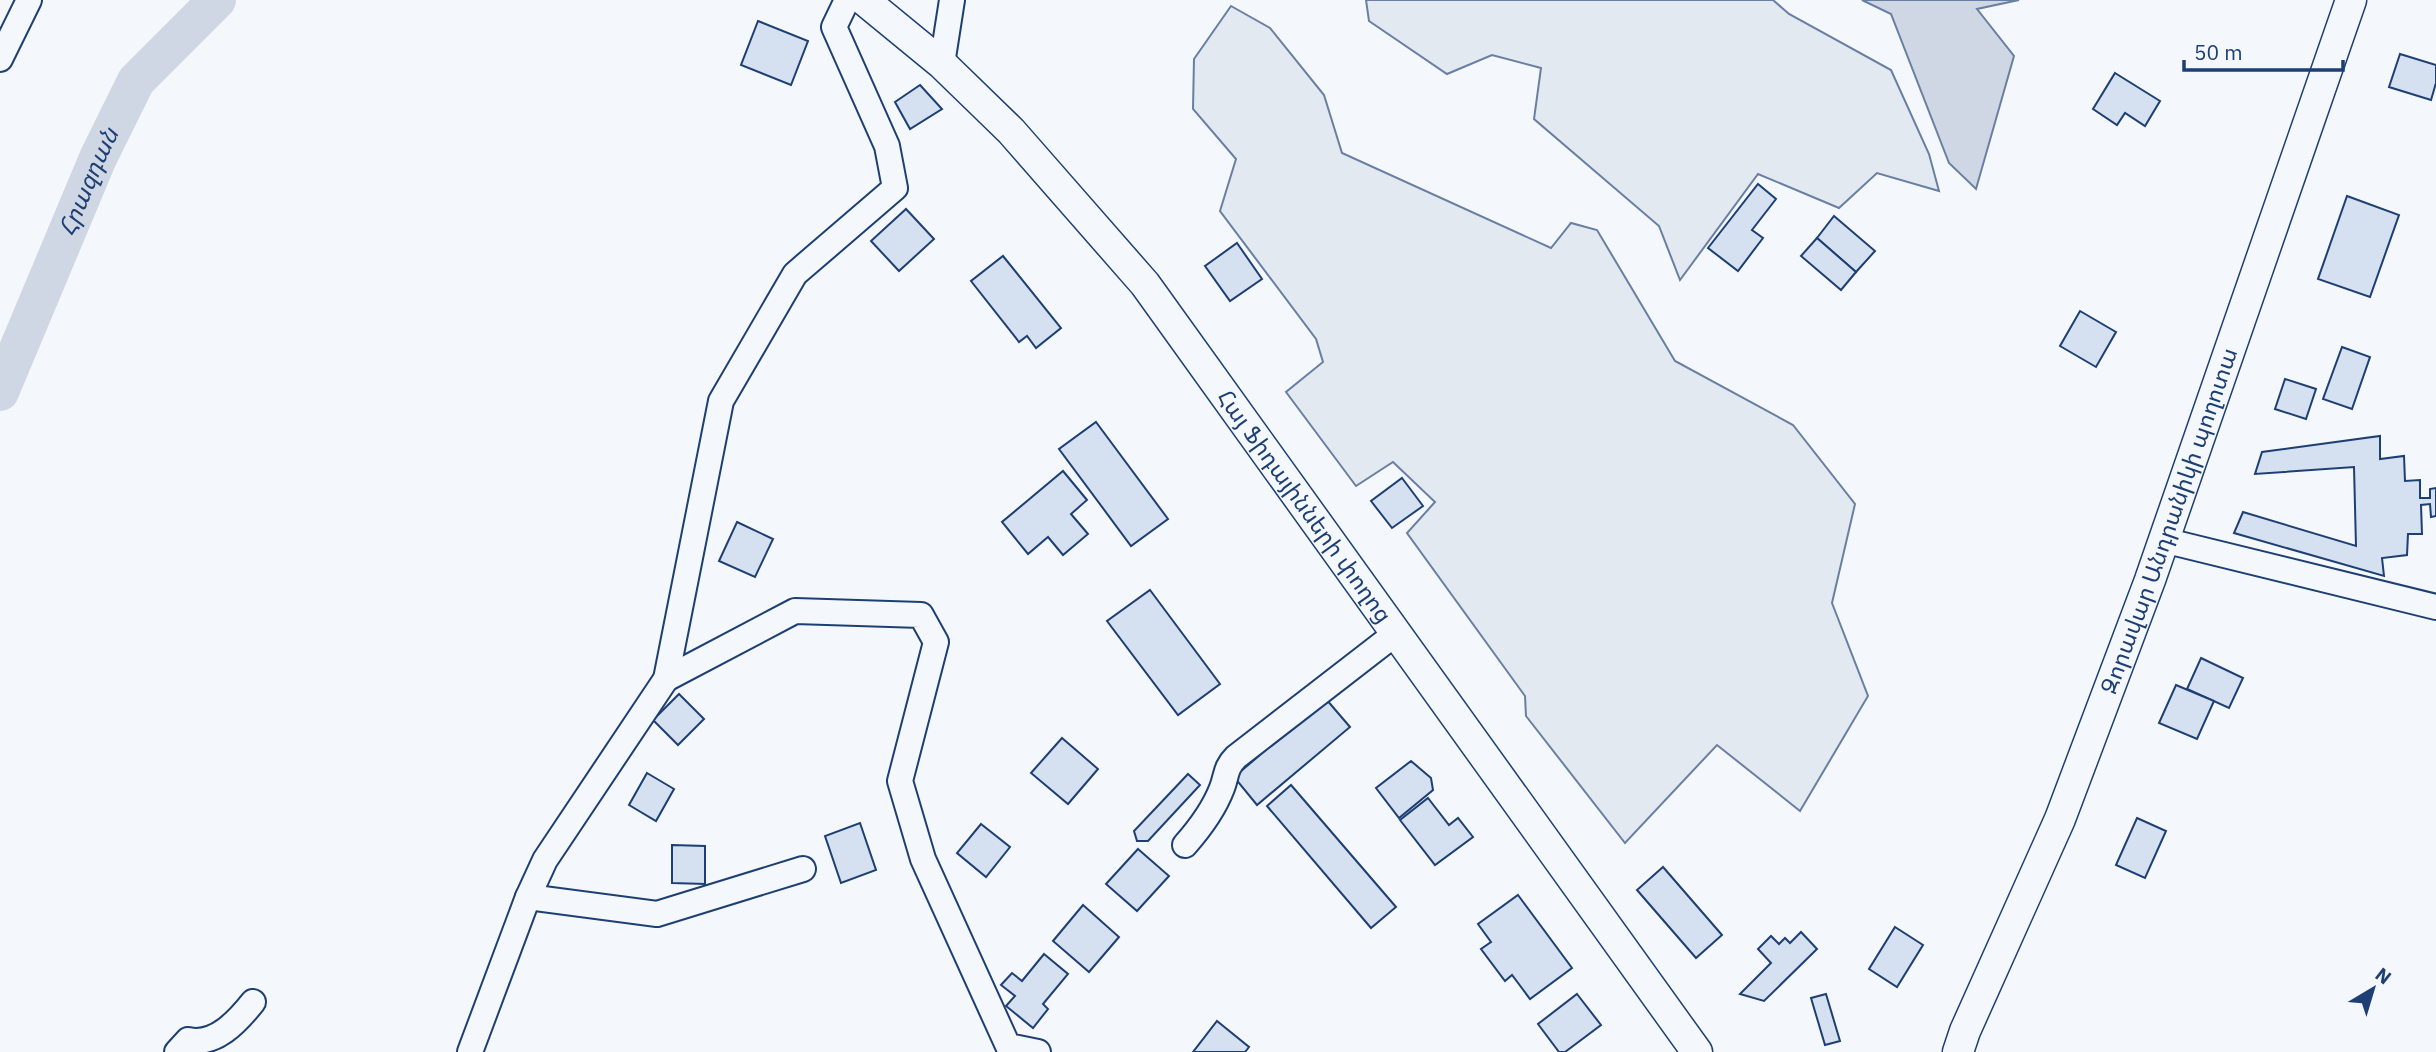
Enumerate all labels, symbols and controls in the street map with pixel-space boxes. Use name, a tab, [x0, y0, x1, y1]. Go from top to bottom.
scale bar	[2184, 28, 2343, 72]
text: 50 m	[2194, 38, 2243, 66]
water label: Հրազդան	[50, 121, 126, 241]
street label: Զորավար Անդրանիկի պողոտա	[2093, 343, 2243, 698]
street label: Հայ Ֆիդայինների փողոց	[1211, 383, 1399, 628]
north arrow	[2338, 954, 2408, 1024]
text: N	[2371, 962, 2396, 989]

